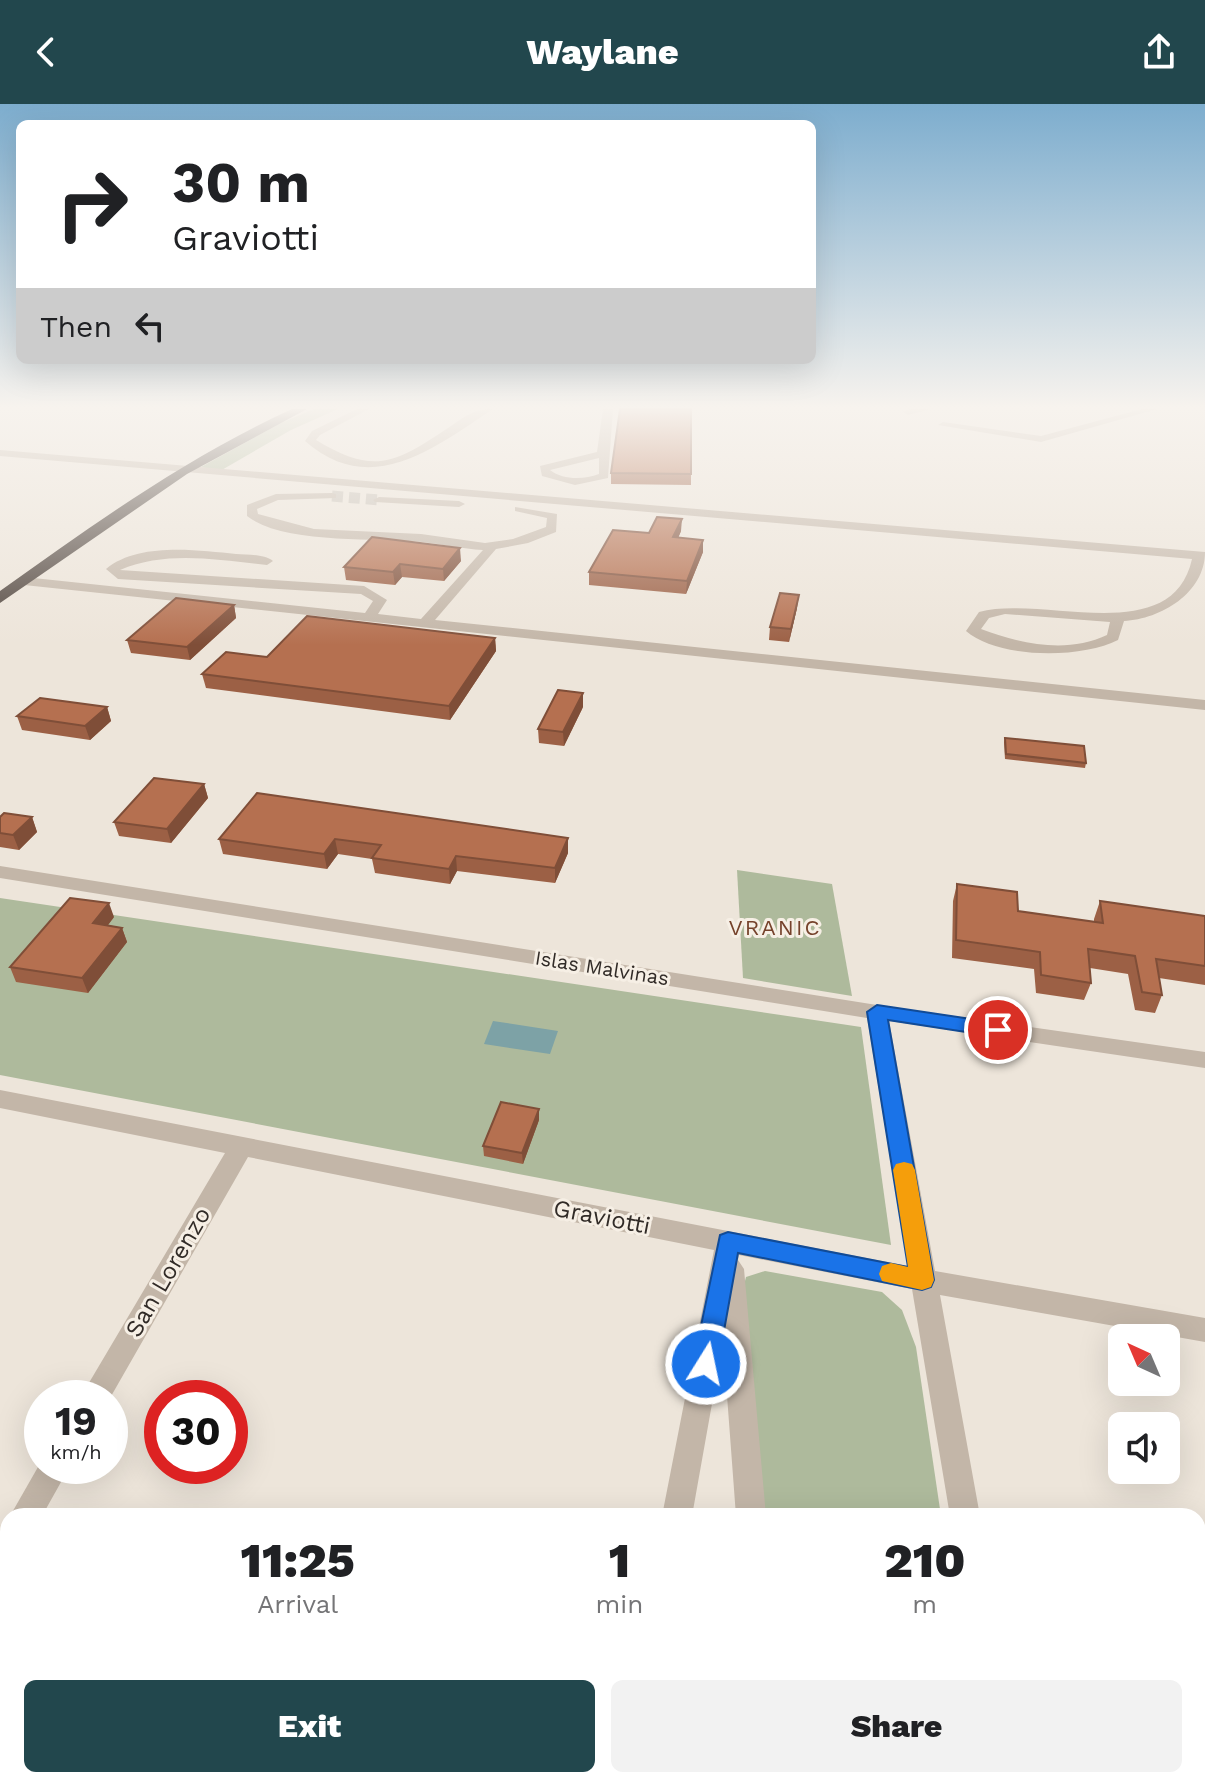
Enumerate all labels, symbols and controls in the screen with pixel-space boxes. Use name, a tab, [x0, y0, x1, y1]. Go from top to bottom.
icon: back	[24, 30, 68, 74]
icon: share	[1137, 30, 1181, 74]
text: Waylane	[526, 31, 679, 73]
text: 30 m	[172, 150, 310, 216]
icon: right	[40, 152, 144, 256]
text: Graviotti	[172, 217, 319, 259]
icon: left	[128, 304, 172, 348]
text: Then	[40, 309, 112, 344]
district label: VRANIC	[728, 915, 822, 940]
street label: Islas Malvinas	[533, 946, 671, 990]
pin	[964, 996, 1032, 1064]
icon: arrive	[976, 1008, 1020, 1052]
street label: Graviotti	[551, 1194, 653, 1240]
street label: San Lorenzo	[120, 1202, 216, 1342]
position arrow	[664, 1322, 748, 1406]
north arrow	[1108, 1324, 1180, 1396]
map controls	[1108, 1324, 1180, 1484]
speed limit sign: 30	[144, 1380, 248, 1484]
text: 19	[55, 1398, 97, 1445]
button: sound	[1108, 1412, 1180, 1484]
text: km/h	[50, 1440, 102, 1464]
text: 11:25	[241, 1532, 355, 1589]
text: 1	[609, 1532, 630, 1589]
text: 210	[884, 1532, 965, 1589]
text: Arrival	[257, 1589, 338, 1619]
text: min	[595, 1589, 643, 1619]
text: m	[912, 1589, 937, 1619]
button: Exit	[24, 1680, 595, 1772]
button: Share	[611, 1680, 1182, 1772]

